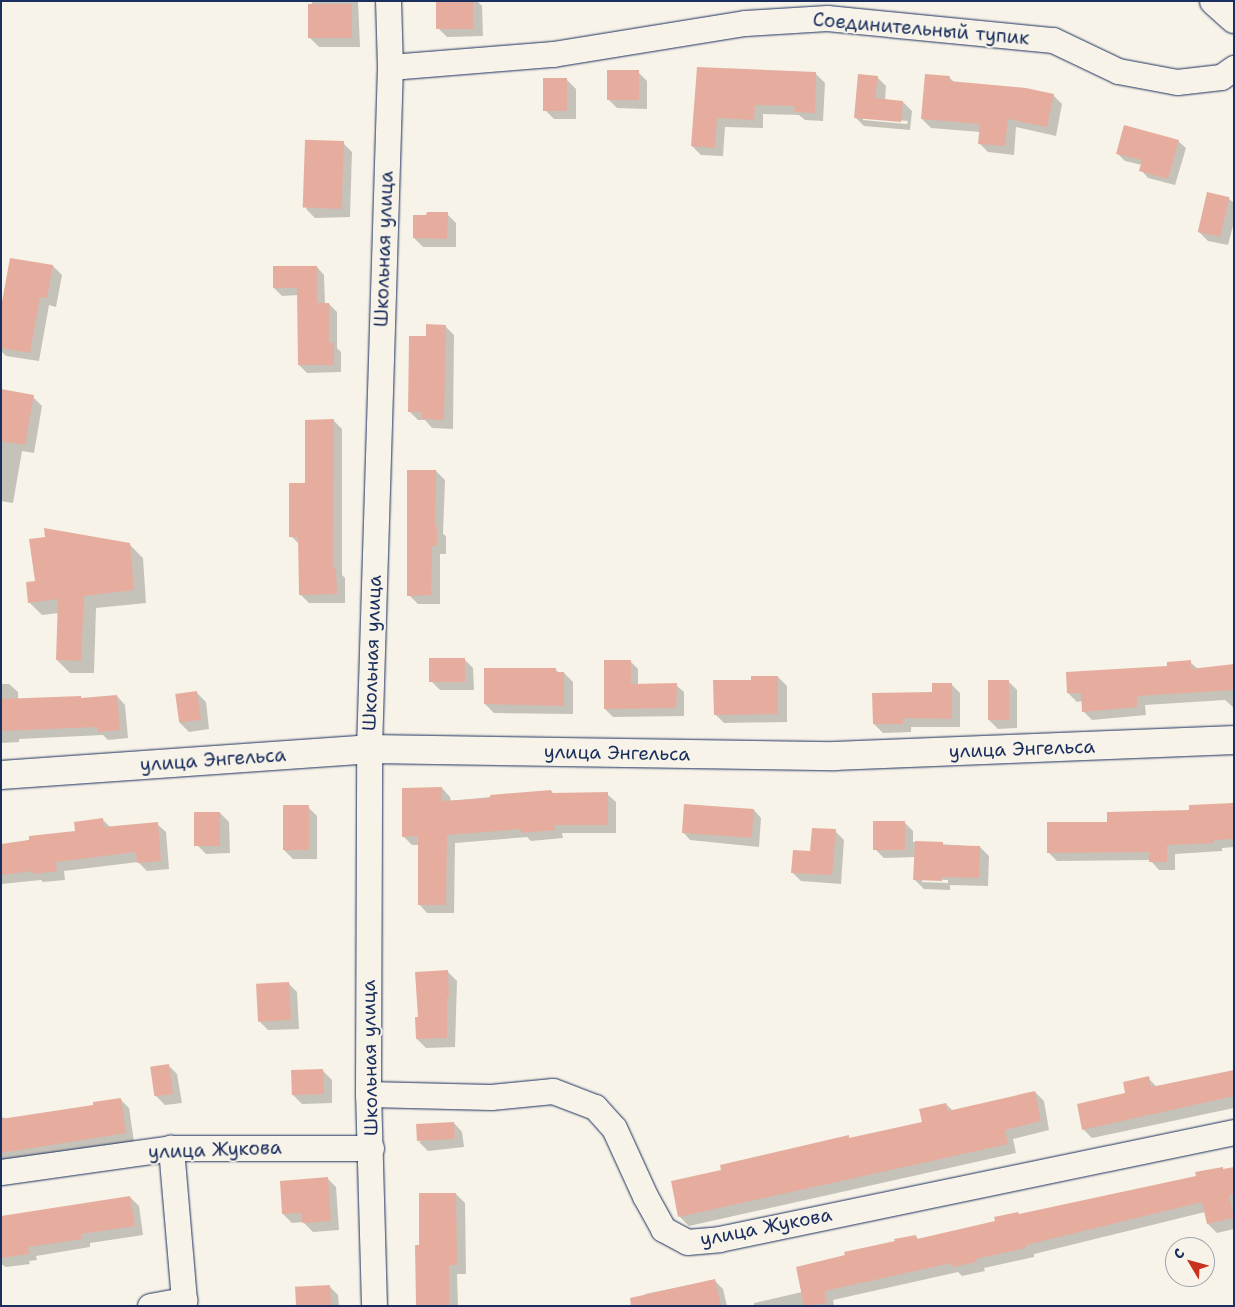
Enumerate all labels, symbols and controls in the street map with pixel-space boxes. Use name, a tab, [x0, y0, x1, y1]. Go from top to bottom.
street label: Соединительный тупик	[812, 8, 1030, 50]
street label: Школьная улица	[370, 170, 398, 328]
street label: Школьная улица	[358, 574, 386, 732]
street label: улица Энгельса	[948, 735, 1096, 763]
street label: улица Энгельса	[544, 740, 690, 766]
street label: улица Энгельса	[139, 744, 287, 776]
street label: Школьная улица	[357, 980, 383, 1136]
street label: улица Жукова	[148, 1136, 282, 1164]
street label: улица Жукова	[698, 1203, 834, 1251]
north arrow	[1165, 1237, 1215, 1287]
text: С	[1169, 1245, 1189, 1262]

